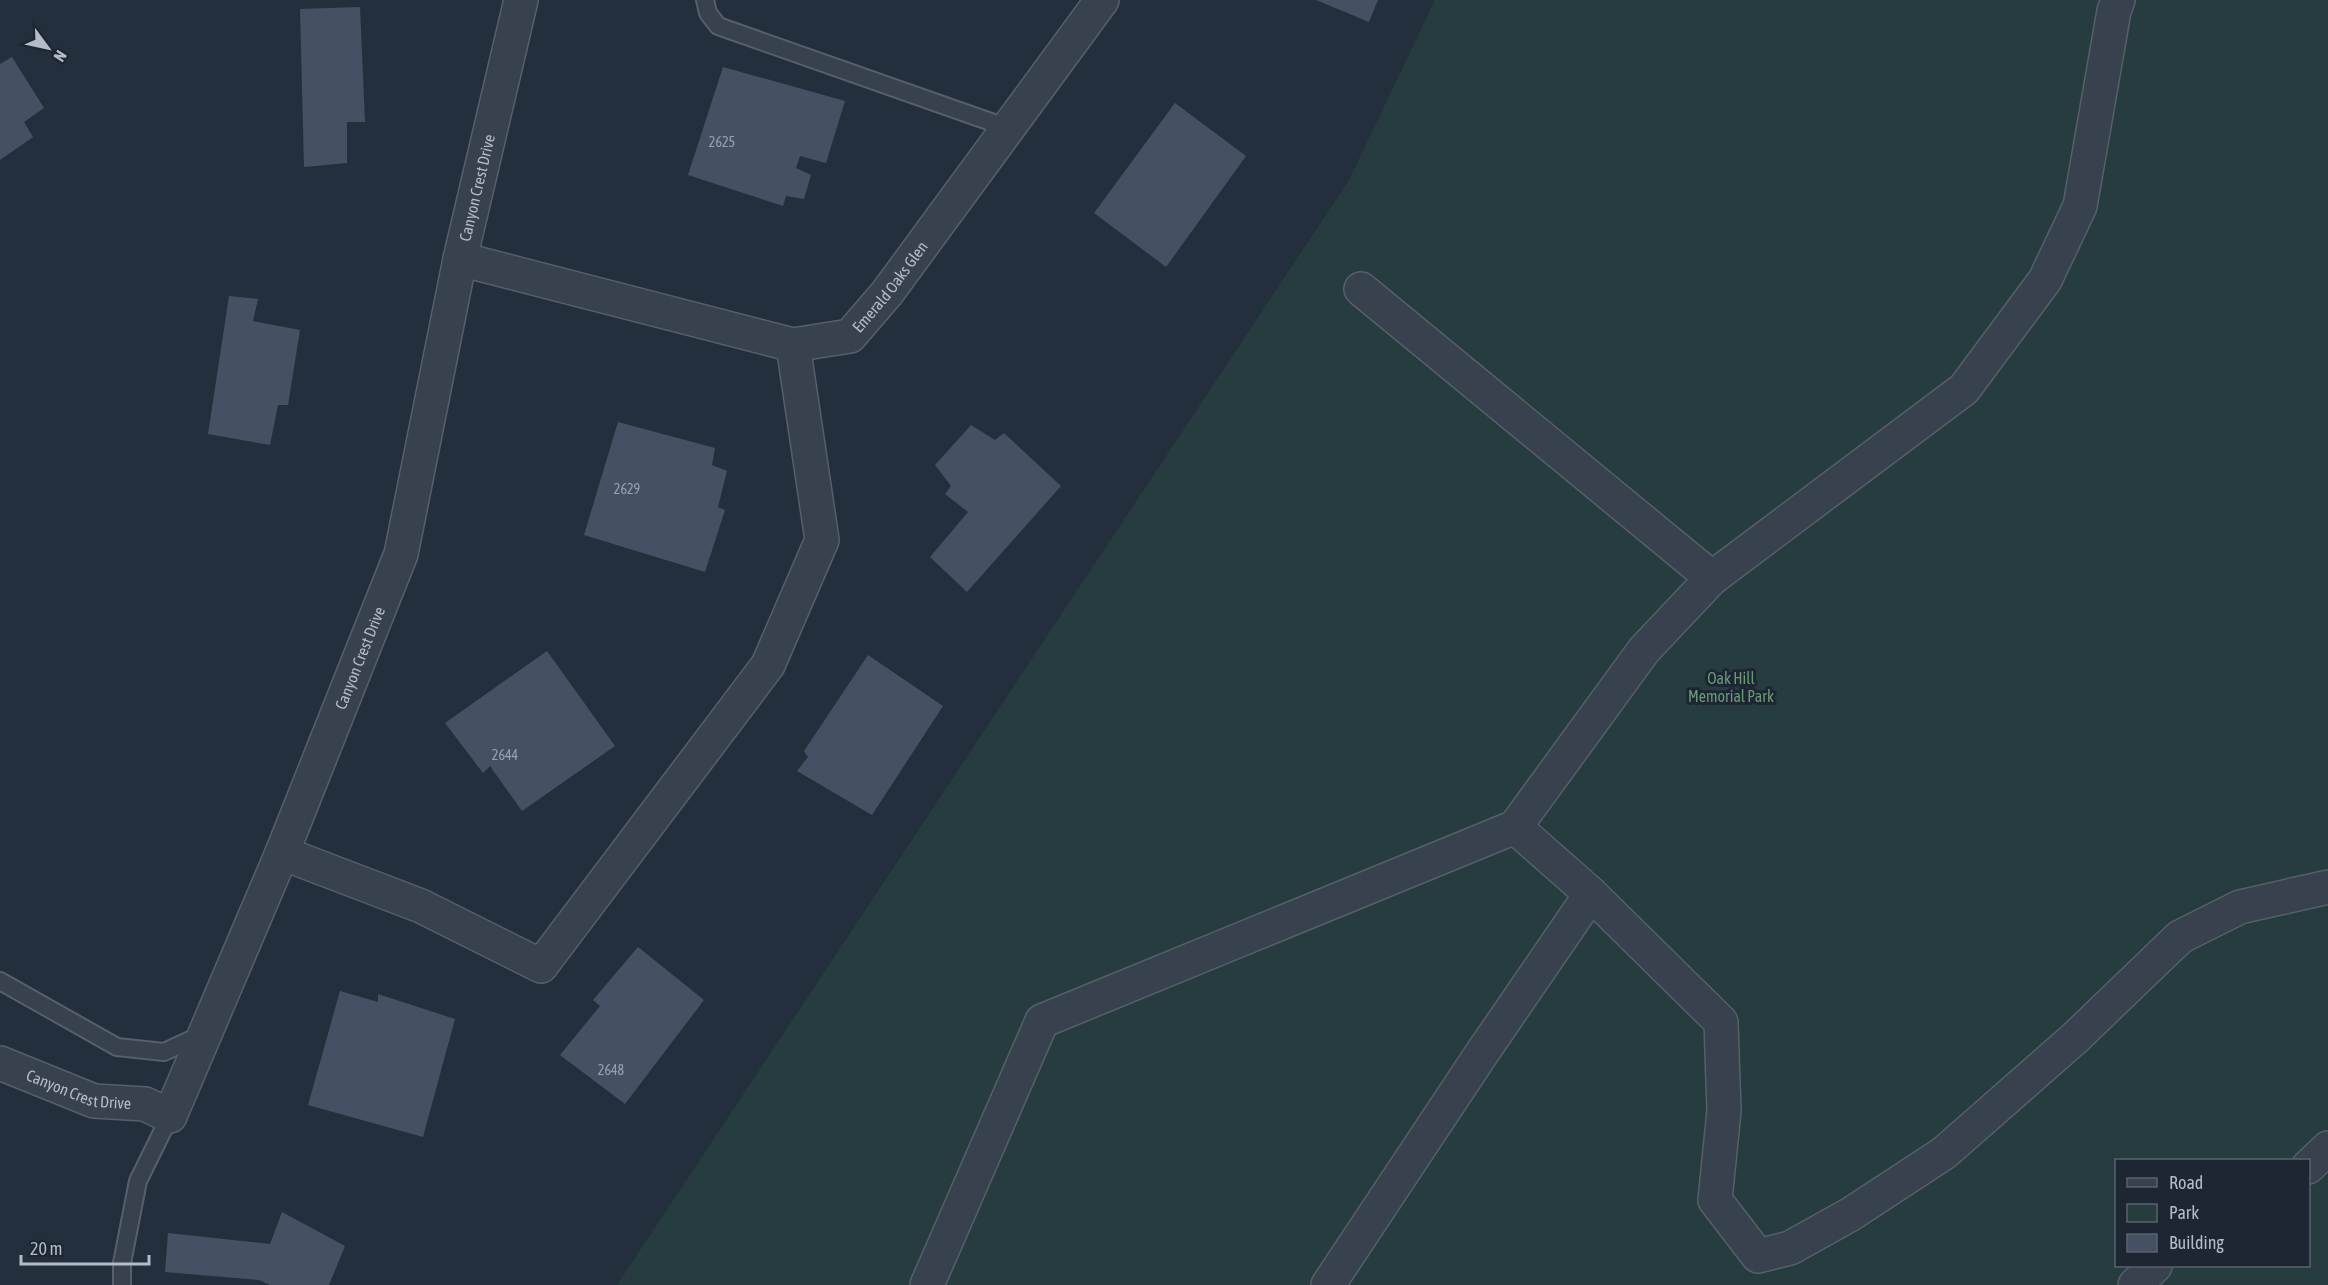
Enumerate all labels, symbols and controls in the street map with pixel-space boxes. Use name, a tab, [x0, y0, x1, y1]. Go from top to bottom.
north arrow	[18, 18, 78, 78]
text: N	[50, 47, 71, 65]
street label: Canyon Crest Drive	[456, 132, 498, 243]
house number: 2625	[709, 134, 735, 150]
street label: Emerald Oaks Glen	[848, 238, 931, 336]
house number: 2629	[614, 481, 640, 497]
street label: Canyon Crest Drive	[331, 604, 388, 712]
park label: Oak Hill Memorial Park	[1688, 669, 1774, 705]
house number: 2644	[492, 747, 519, 763]
house number: 2648	[598, 1062, 625, 1078]
street label: Canyon Crest Drive	[24, 1066, 132, 1112]
legend	[2115, 1159, 2310, 1267]
text: Road	[2169, 1172, 2203, 1193]
text: Park	[2169, 1202, 2199, 1223]
scale bar	[21, 1228, 148, 1266]
text: Building	[2169, 1232, 2224, 1253]
text: 20 m	[30, 1238, 62, 1259]

